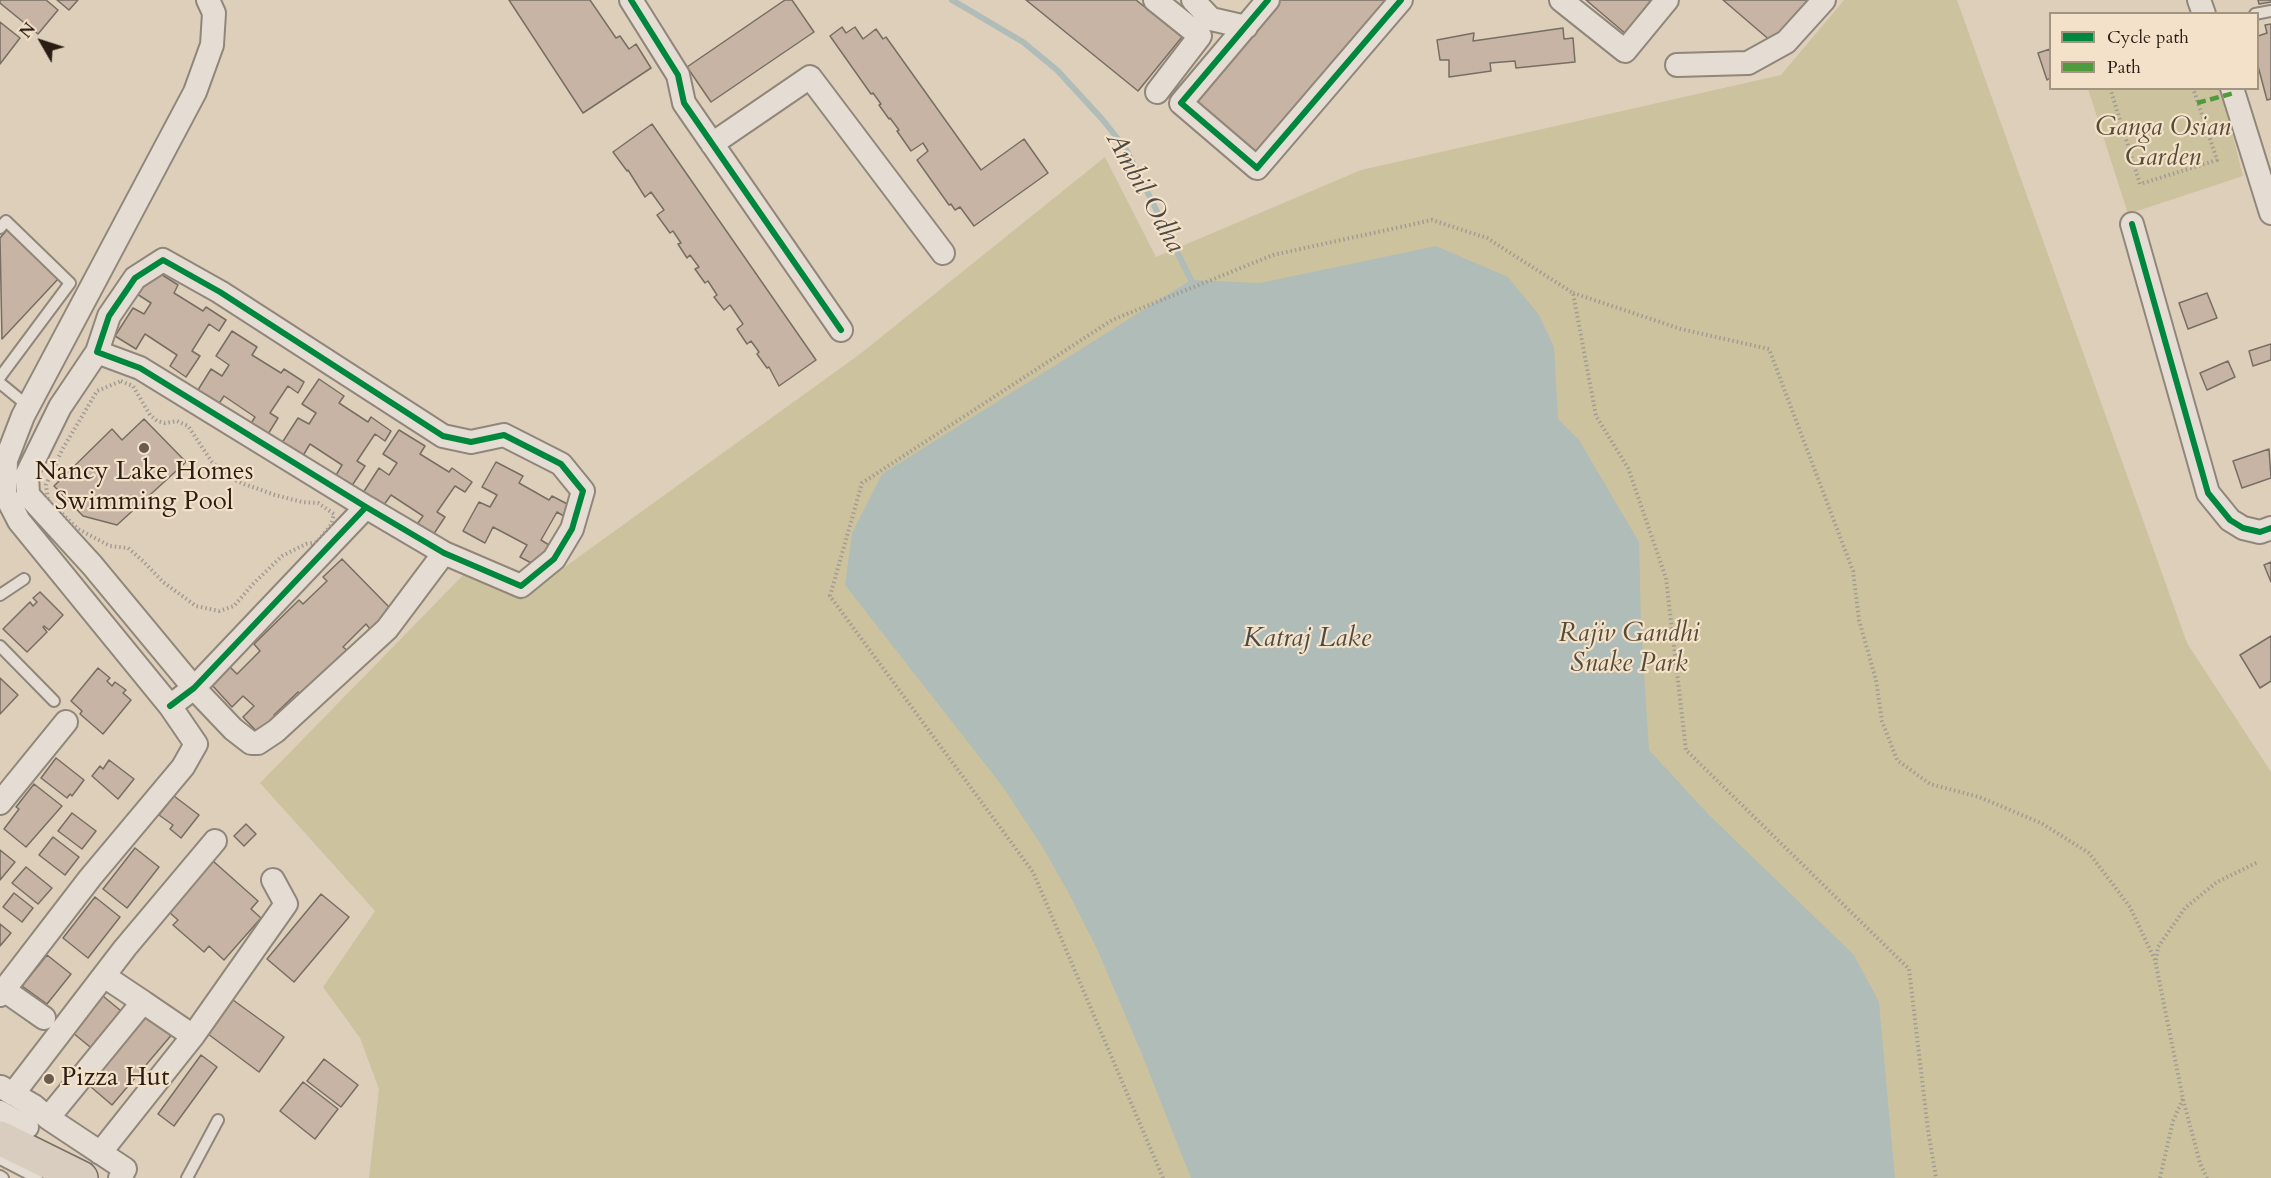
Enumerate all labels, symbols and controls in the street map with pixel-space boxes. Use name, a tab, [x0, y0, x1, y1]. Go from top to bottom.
north arrow	[12, 12, 72, 72]
legend	[2049, 12, 2259, 90]
text: N	[15, 18, 41, 43]
text: Cycle path	[2107, 25, 2189, 50]
text: Path	[2107, 55, 2141, 80]
park label: Ganga Osian Garden	[2095, 113, 2231, 174]
water label: Ambil Odha	[1097, 127, 1191, 259]
marker: Nancy Lake Homes Swimming Pool	[137, 441, 151, 455]
place label: Nancy Lake Homes Swimming Pool	[35, 457, 253, 518]
park label: Rajiv Gandhi Snake Park	[1559, 619, 1699, 680]
water label: Katraj Lake	[1243, 624, 1371, 656]
place label: Pizza Hut	[61, 1063, 169, 1095]
marker: Pizza Hut	[42, 1072, 56, 1086]

